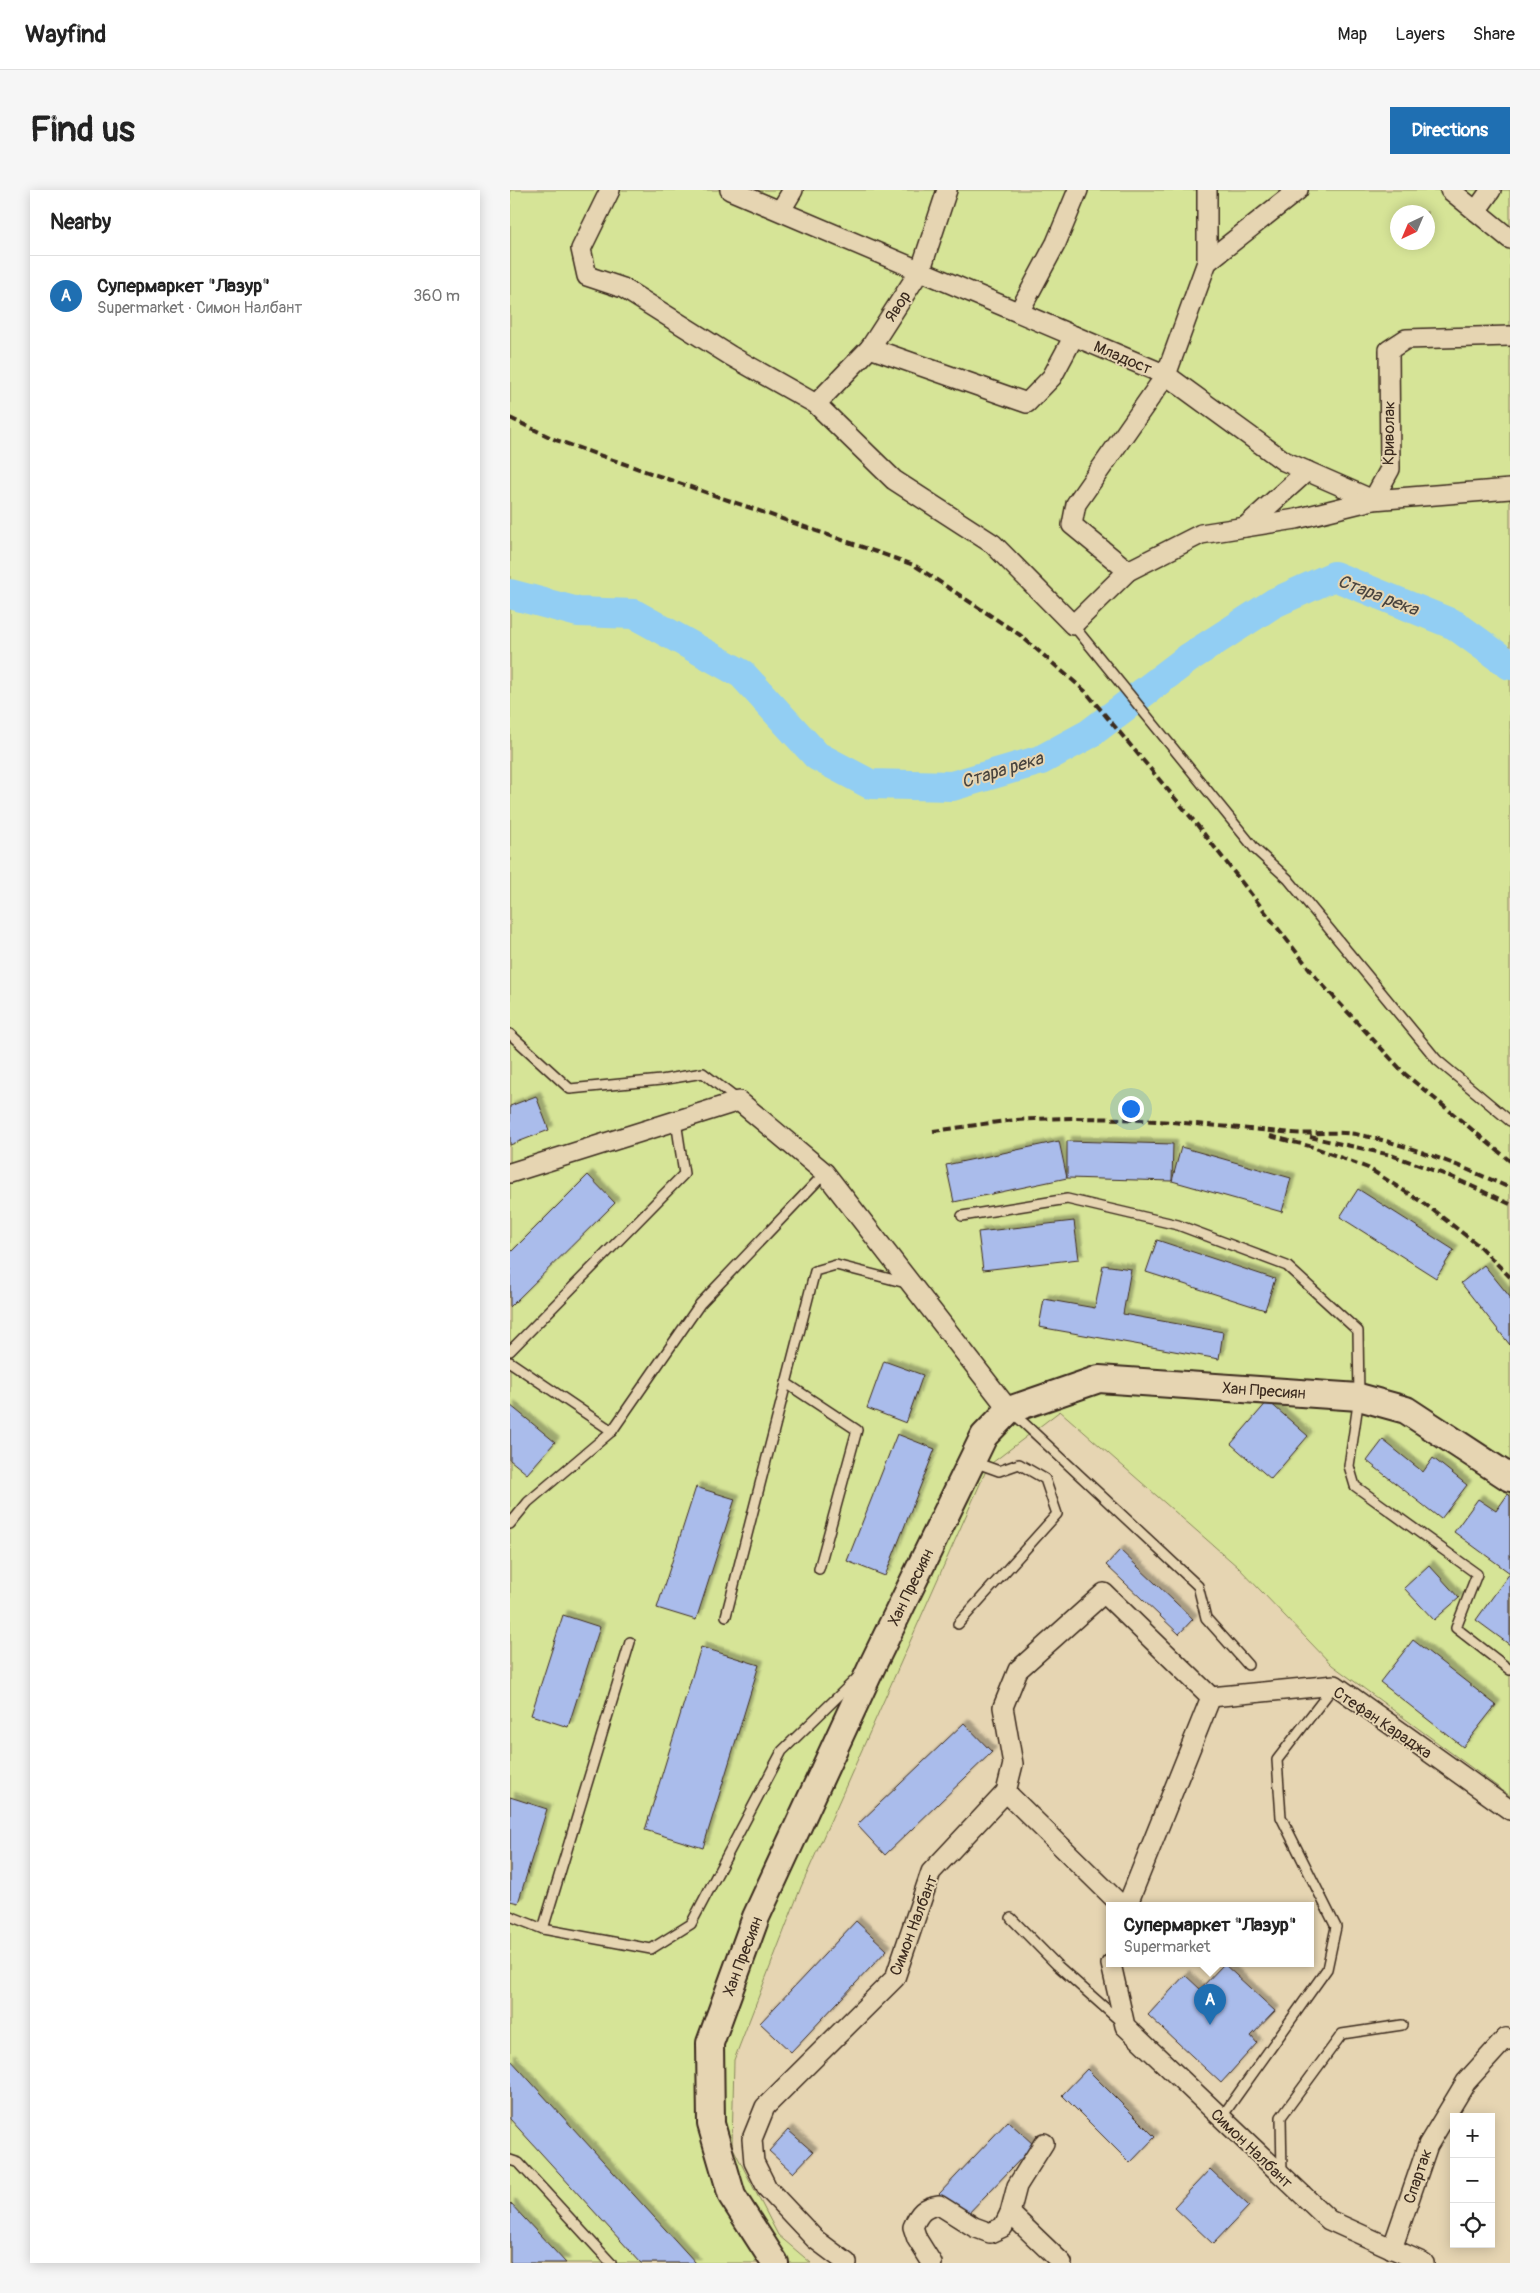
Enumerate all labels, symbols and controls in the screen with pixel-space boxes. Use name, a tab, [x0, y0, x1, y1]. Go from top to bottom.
text: Wayfind	[25, 20, 106, 49]
text: Map	[1338, 23, 1367, 46]
text: Layers	[1395, 23, 1445, 46]
text: Share	[1473, 23, 1515, 46]
button: Directions	[1390, 107, 1510, 154]
text: Find us	[30, 108, 135, 152]
north arrow	[1390, 205, 1435, 250]
text: Nearby	[50, 209, 111, 236]
text: Супермаркет "Лазур"	[97, 274, 270, 298]
text: A	[61, 286, 71, 306]
text: 360 m	[413, 286, 460, 306]
street label: Явор	[880, 287, 915, 326]
text: Supermarket · Симон Налбант	[97, 298, 302, 318]
street label: Младост	[1090, 337, 1155, 379]
street label: Криволак	[1378, 401, 1400, 465]
water label: Стара река	[1334, 570, 1423, 622]
water label: Стара река	[958, 747, 1047, 794]
your location	[1118, 1096, 1144, 1122]
street label: Хан Пресиян	[1222, 1378, 1306, 1404]
street label: Хан Пресиян	[884, 1546, 938, 1629]
street label: Стефан Караджа	[1329, 1682, 1436, 1763]
street label: Симон Налбант	[886, 1872, 942, 1979]
popup	[1106, 1902, 1314, 1967]
text: Супермаркет "Лазур"	[1124, 1913, 1296, 1937]
street label: Хан Пресиян	[719, 1914, 767, 1999]
text: Supermarket	[1124, 1937, 1210, 1957]
pin: A	[1194, 1984, 1226, 2025]
street label: Симон Налбант	[1206, 2105, 1296, 2193]
map controls	[1450, 2113, 1495, 2248]
button: +	[1450, 2113, 1495, 2158]
street label: Спартак	[1399, 2146, 1437, 2206]
button: −	[1450, 2158, 1495, 2203]
button: locate	[1450, 2203, 1495, 2248]

